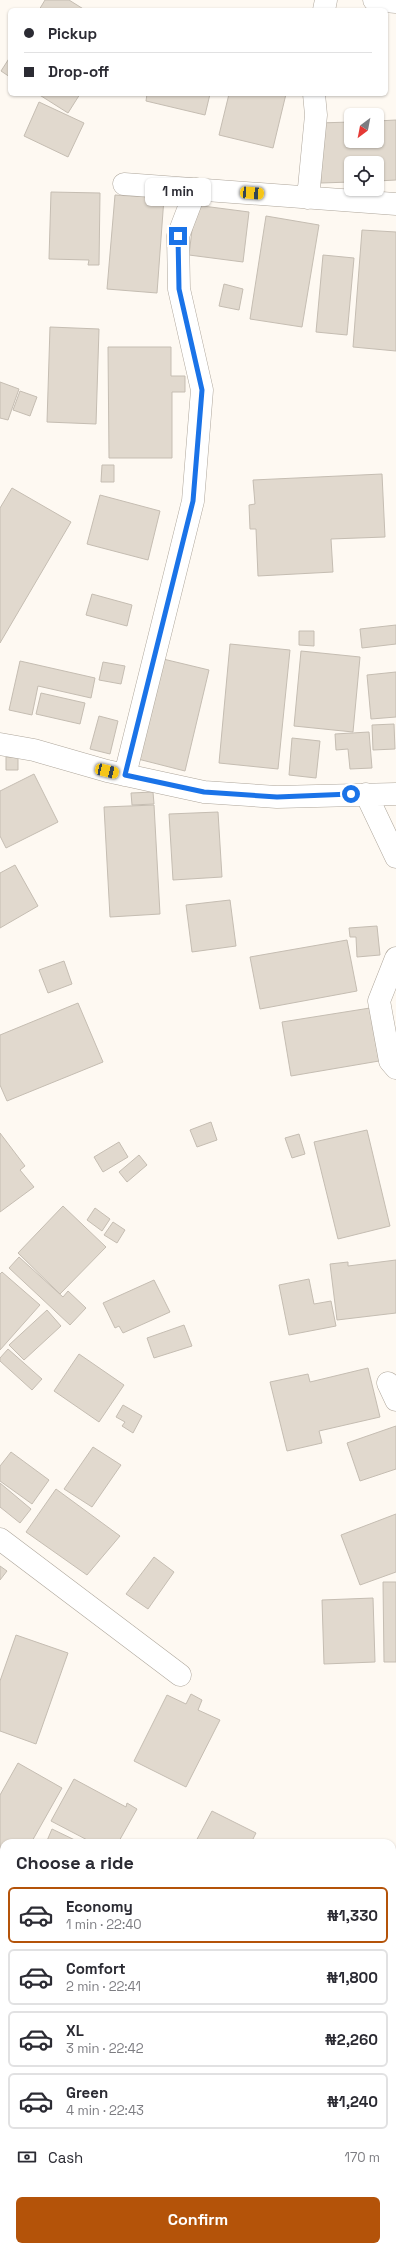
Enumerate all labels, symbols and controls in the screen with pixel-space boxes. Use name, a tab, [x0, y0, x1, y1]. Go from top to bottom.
text: Pickup	[48, 24, 97, 43]
text: Drop-off	[48, 62, 109, 81]
north arrow	[344, 108, 384, 148]
map controls	[344, 108, 384, 196]
button: locate	[344, 156, 384, 196]
callout: 1 min	[145, 178, 211, 206]
text: 1 min	[162, 183, 194, 200]
car	[240, 186, 264, 200]
route end	[169, 227, 187, 245]
car	[94, 762, 120, 780]
route start	[342, 785, 360, 803]
text: Choose a ride	[16, 1851, 134, 1874]
icon: car	[18, 1897, 54, 1933]
text: Economy	[66, 1897, 133, 1916]
text: ₦1,330	[327, 1906, 378, 1925]
text: 1 min · 22:40	[66, 1916, 142, 1933]
icon: car	[18, 1959, 54, 1995]
text: Comfort	[66, 1959, 126, 1978]
text: ₦1,800	[326, 1968, 378, 1987]
text: 2 min · 22:41	[66, 1978, 141, 1995]
icon: car	[18, 2021, 54, 2057]
text: XL	[66, 2021, 84, 2040]
text: ₦2,260	[325, 2030, 378, 2049]
text: 3 min · 22:42	[66, 2040, 144, 2057]
icon: car	[18, 2083, 54, 2119]
text: Green	[66, 2083, 108, 2102]
text: ₦1,240	[327, 2092, 378, 2111]
text: 4 min · 22:43	[66, 2102, 144, 2119]
icon: cash	[16, 2146, 38, 2168]
text: Cash	[48, 2148, 83, 2167]
text: 170 m	[344, 2149, 380, 2166]
button: Confirm	[16, 2197, 380, 2243]

